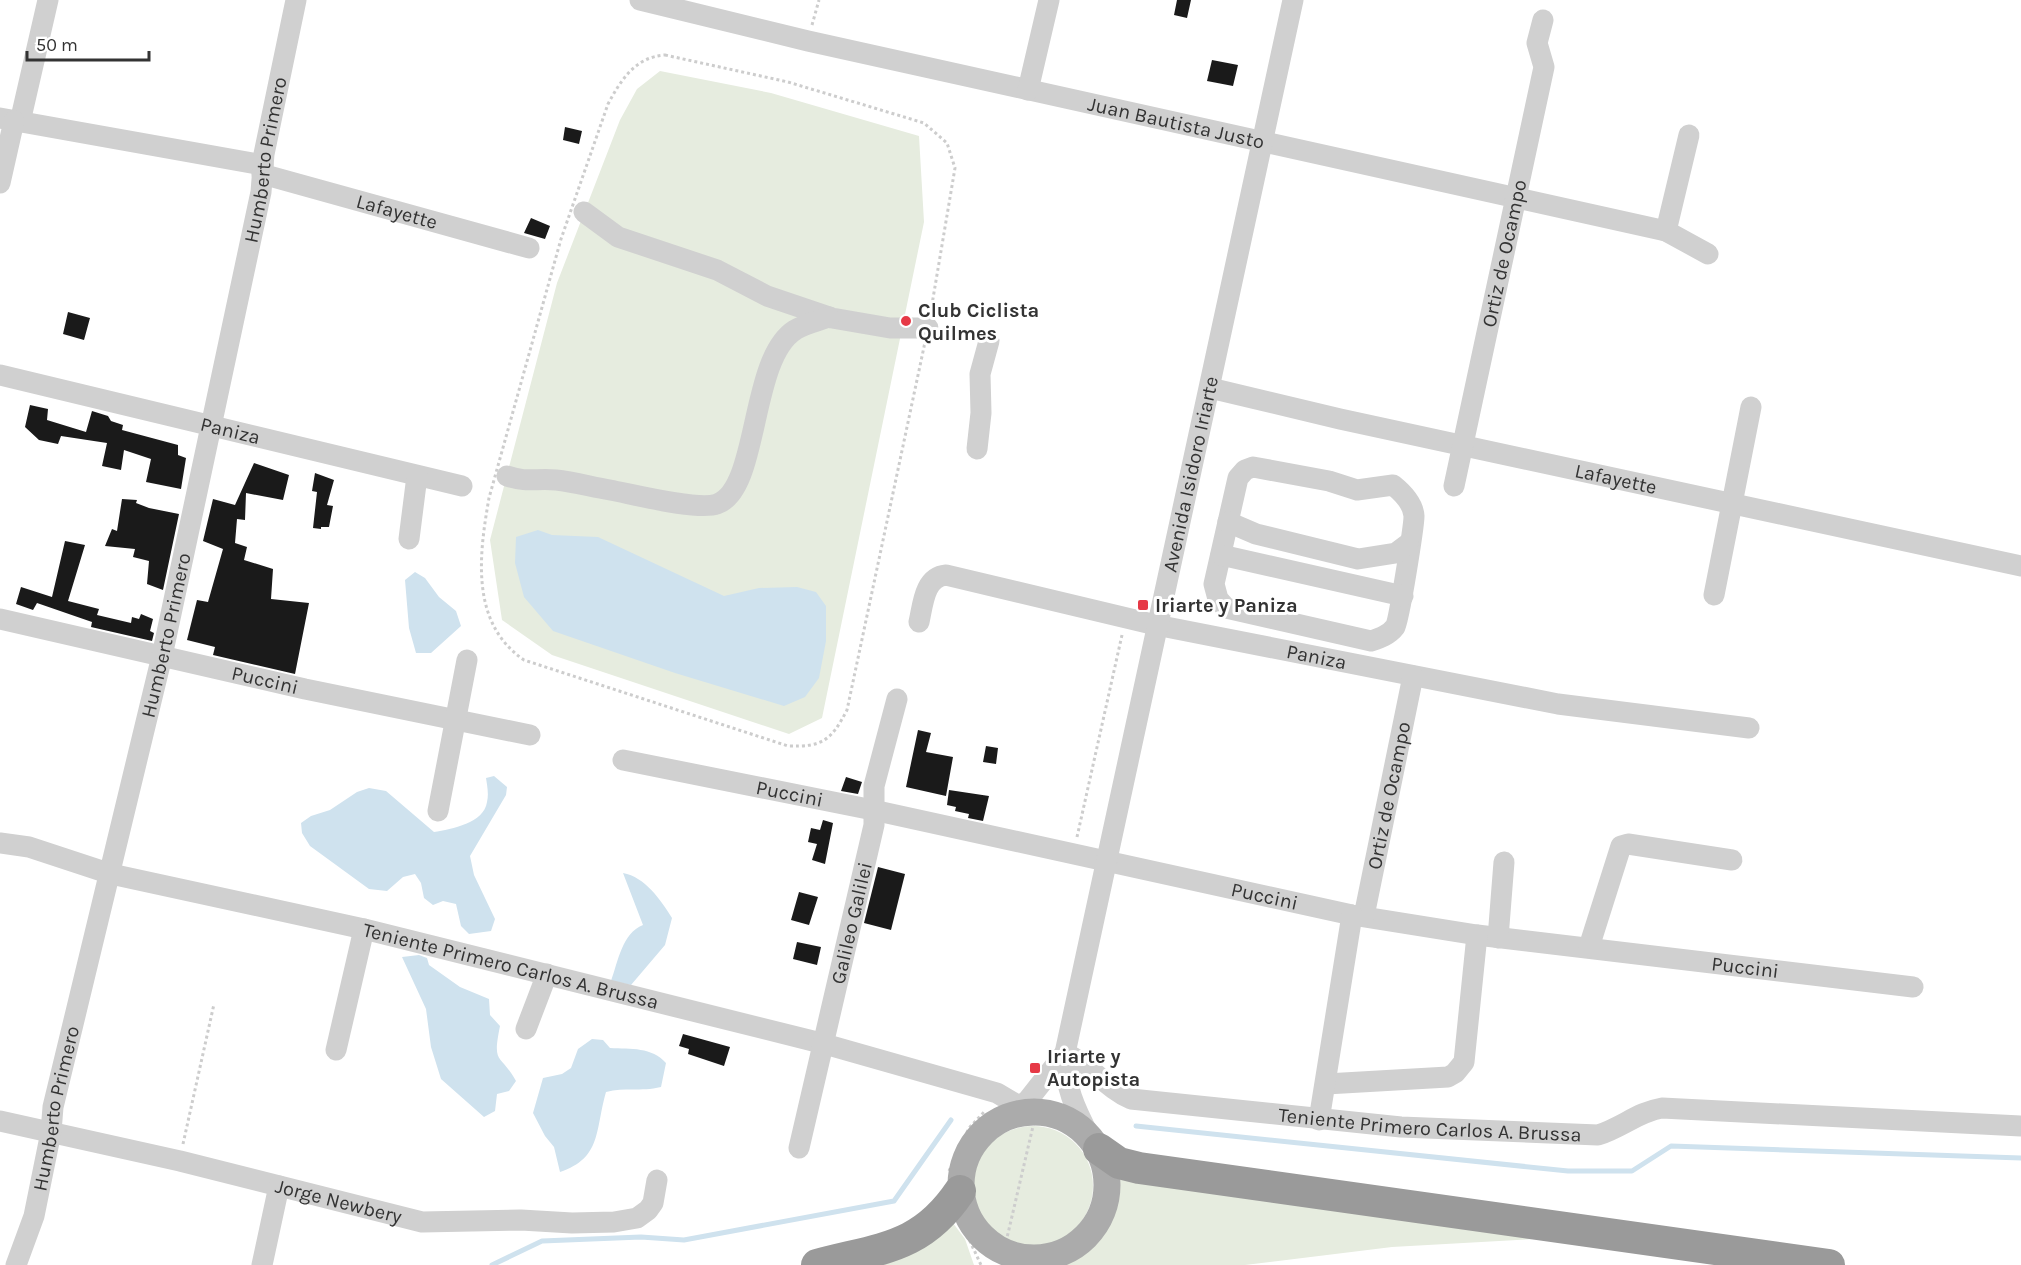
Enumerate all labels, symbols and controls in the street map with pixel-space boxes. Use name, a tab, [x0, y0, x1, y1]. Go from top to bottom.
scale bar	[27, 24, 148, 62]
text: 50 m	[36, 34, 78, 56]
street label: Humberto Primero	[239, 75, 292, 245]
street label: Juan Bautista Justo	[1086, 92, 1266, 154]
street label: Ortiz de Ocampo	[1477, 177, 1532, 329]
street label: Lafayette	[354, 190, 440, 234]
place label: Club Ciclista Quilmes	[918, 299, 1039, 345]
marker: Club Ciclista Quilmes	[899, 314, 913, 328]
street label: Avenida Isidoro Iriarte	[1158, 374, 1223, 574]
street label: Paniza	[198, 413, 263, 449]
street label: Lafayette	[1573, 459, 1659, 499]
street label: Humberto Primero	[136, 551, 196, 720]
place label: Iriarte y Paniza	[1155, 594, 1298, 617]
marker: Iriarte y Paniza	[1136, 598, 1150, 612]
street label: Paniza	[1284, 640, 1348, 674]
street label: Puccini	[229, 662, 301, 699]
street label: Ortiz de Ocampo	[1363, 720, 1415, 872]
street label: Puccini	[754, 776, 825, 812]
street label: Galileo Galilei	[826, 860, 877, 986]
street label: Puccini	[1229, 878, 1300, 915]
street label: Teniente Primero Carlos A. Brussa	[361, 918, 661, 1014]
street label: Puccini	[1710, 952, 1780, 983]
street label: Humberto Primero	[28, 1024, 84, 1193]
place label: Iriarte y Autopista	[1047, 1045, 1140, 1091]
marker: Iriarte y Autopista	[1028, 1061, 1042, 1075]
street label: Teniente Primero Carlos A. Brussa	[1277, 1103, 1582, 1146]
street label: Jorge Newbery	[273, 1175, 404, 1228]

